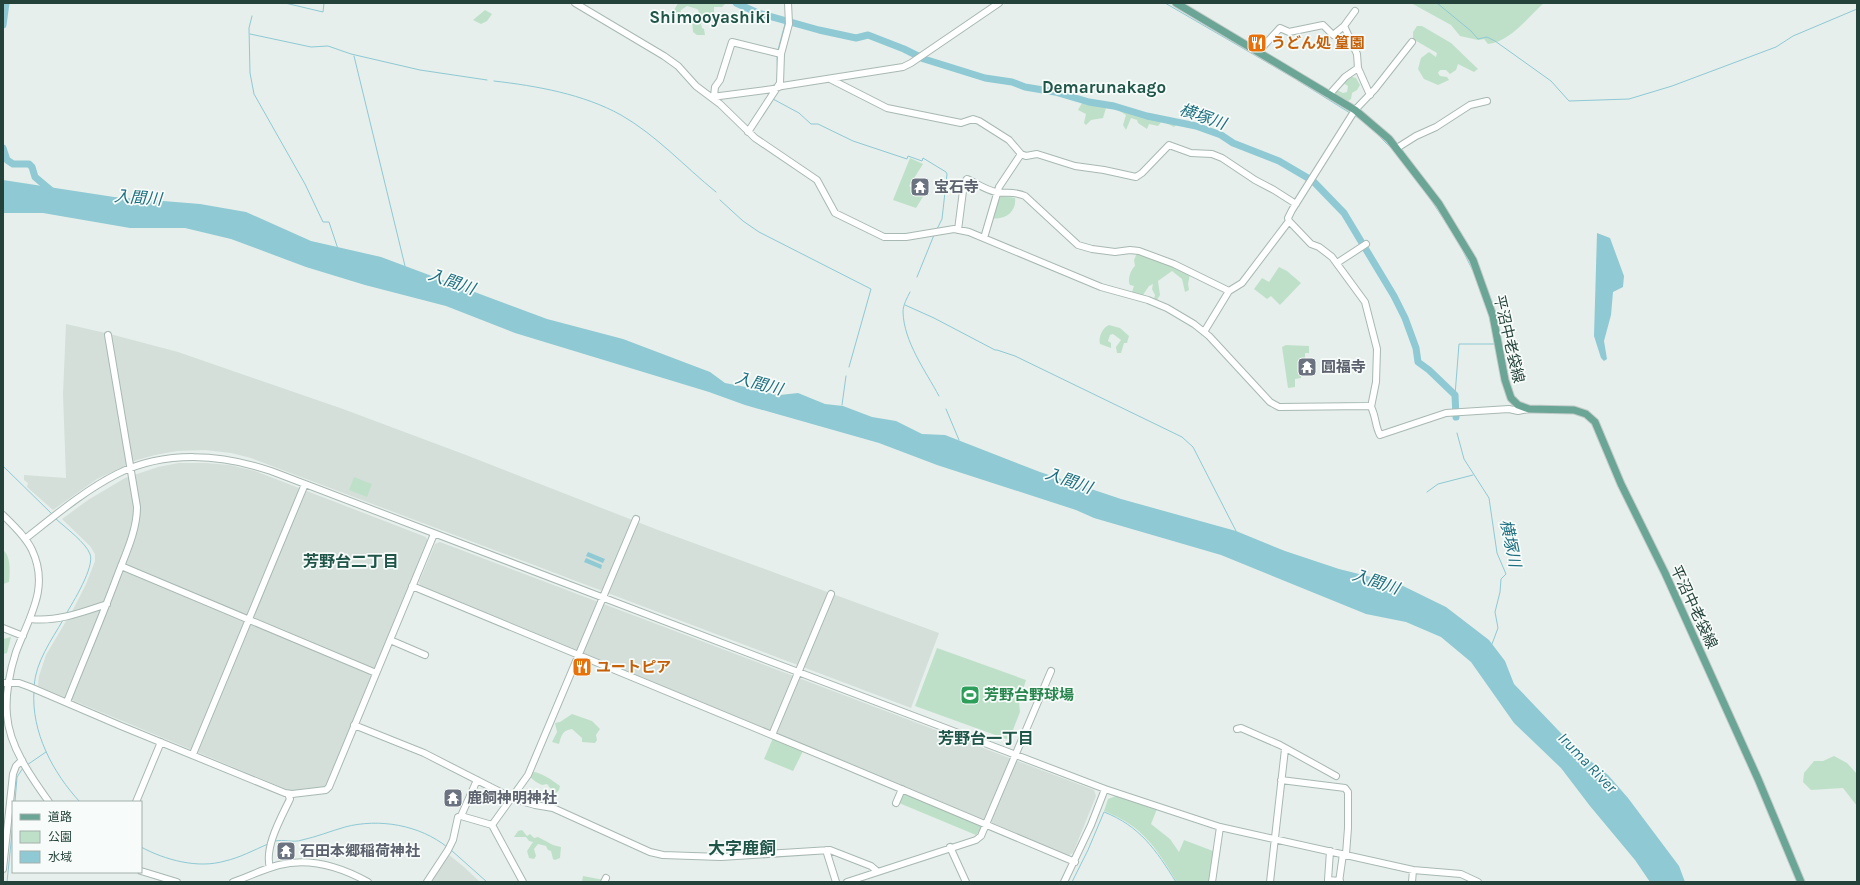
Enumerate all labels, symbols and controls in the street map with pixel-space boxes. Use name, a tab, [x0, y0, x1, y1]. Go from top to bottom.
district label: Shimooyashiki	[649, 7, 771, 27]
restaurant icon: うどん処 篁園	[1246, 32, 1268, 54]
place label: うどん処 篁園	[1271, 34, 1365, 52]
district label: Demarunakago	[1042, 77, 1166, 97]
water label: 横塚川	[1177, 100, 1231, 134]
temple icon: 宝石寺	[909, 176, 931, 198]
place label: 宝石寺	[934, 178, 979, 196]
water label: 入間川	[113, 186, 165, 209]
water label: 入間川	[426, 265, 480, 299]
street label: 平沼中老袋線	[1490, 293, 1528, 385]
temple icon: 圓福寺	[1296, 356, 1318, 378]
place label: 圓福寺	[1321, 358, 1366, 376]
water label: 入間川	[733, 368, 786, 399]
water label: 入間川	[1043, 464, 1097, 498]
water label: 横塚川	[1496, 518, 1525, 571]
district label: 芳野台二丁目	[303, 552, 399, 571]
street label: 平沼中老袋線	[1667, 562, 1721, 652]
water label: 入間川	[1350, 565, 1404, 599]
restaurant icon: ユートピア	[571, 656, 593, 678]
place label: ユートピア	[596, 658, 671, 676]
sports icon: 芳野台野球場	[959, 684, 981, 706]
place label: 芳野台野球場	[984, 686, 1074, 704]
water label: Iruma River	[1554, 728, 1621, 797]
district label: 芳野台一丁目	[938, 729, 1034, 748]
temple icon: 鹿飼神明神社	[442, 787, 464, 809]
place label: 鹿飼神明神社	[467, 789, 557, 807]
legend	[12, 801, 142, 873]
text: 道路	[48, 810, 72, 824]
text: 公園	[48, 830, 72, 844]
district label: 大字鹿飼	[708, 838, 776, 858]
temple icon: 石田本郷稲荷神社	[275, 840, 297, 862]
place label: 石田本郷稲荷神社	[300, 842, 420, 860]
text: 水域	[48, 850, 72, 864]

